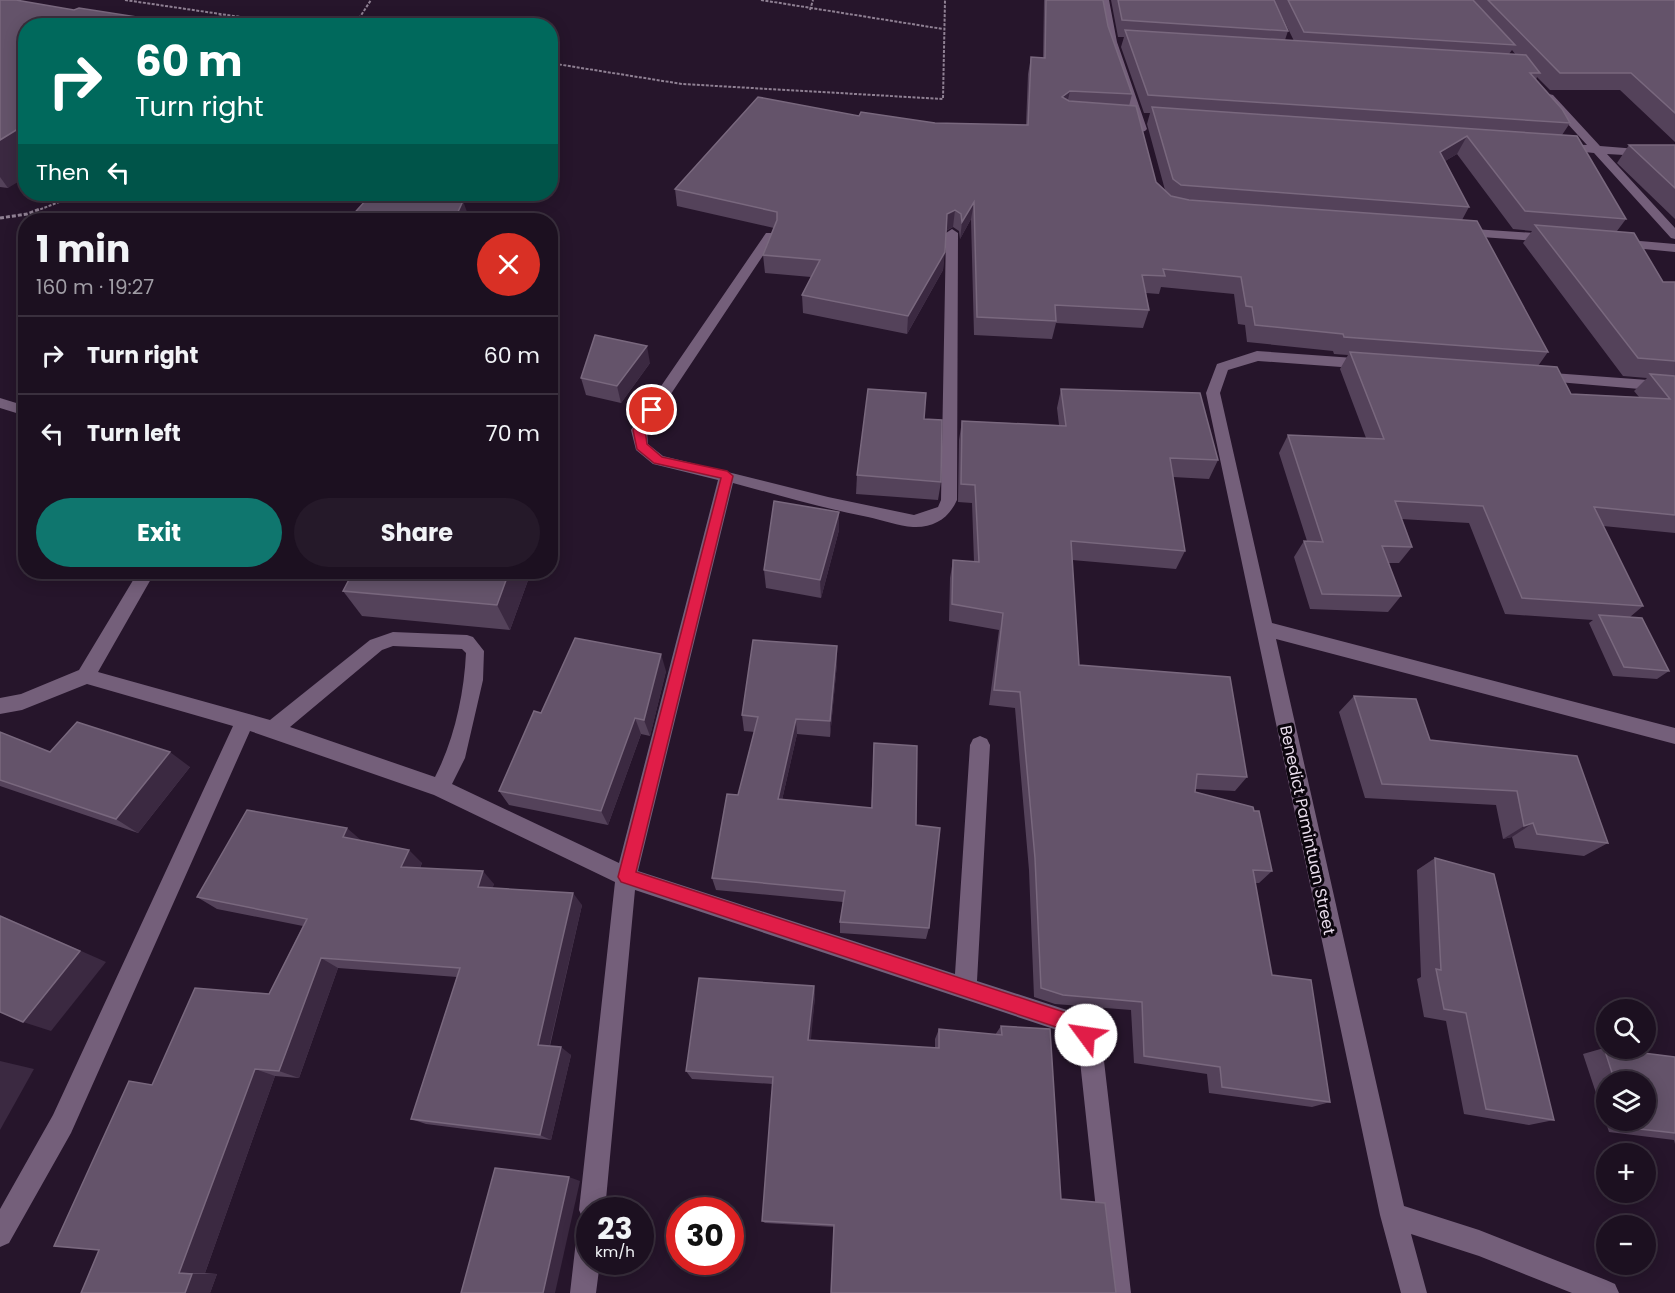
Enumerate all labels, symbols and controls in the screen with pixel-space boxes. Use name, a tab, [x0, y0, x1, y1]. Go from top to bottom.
text: 60 m	[135, 32, 243, 91]
icon: right	[36, 42, 114, 120]
text: Turn right	[135, 88, 264, 125]
icon: left	[102, 156, 135, 189]
text: Then	[36, 157, 90, 188]
text: 1 min	[36, 224, 130, 275]
button: close	[477, 233, 540, 296]
text: 160 m · 19:27	[36, 273, 154, 301]
icon: right	[36, 339, 69, 372]
text: Turn right	[87, 340, 198, 371]
text: 60 m	[484, 340, 540, 371]
pin	[626, 384, 677, 435]
icon: arrive	[635, 393, 668, 426]
icon: left	[36, 417, 69, 450]
text: Turn left	[87, 418, 181, 449]
text: 70 m	[486, 418, 540, 449]
button: Exit	[36, 498, 282, 567]
button: Share	[294, 498, 540, 567]
street label: Benedict Pamintuan Street	[1274, 723, 1341, 937]
map controls	[1596, 999, 1656, 1275]
button: search	[1596, 999, 1656, 1059]
position arrow	[1054, 1003, 1118, 1067]
button: layers	[1596, 1071, 1656, 1131]
button: +	[1596, 1143, 1656, 1203]
speed limit sign: 30	[666, 1197, 744, 1275]
text: 23	[597, 1207, 633, 1250]
button: −	[1596, 1215, 1656, 1275]
text: km/h	[595, 1241, 635, 1262]

